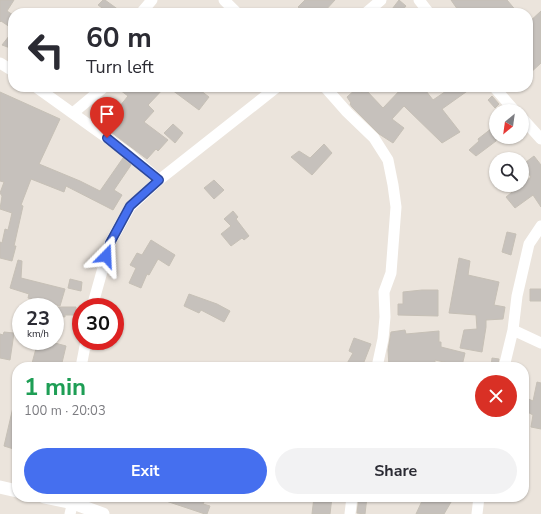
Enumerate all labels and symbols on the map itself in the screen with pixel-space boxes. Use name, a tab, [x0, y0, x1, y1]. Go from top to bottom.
pin	[90, 97, 124, 138]
north arrow	[489, 104, 529, 144]
position arrow	[85, 235, 127, 277]
speed limit sign: 30	[72, 298, 124, 350]

